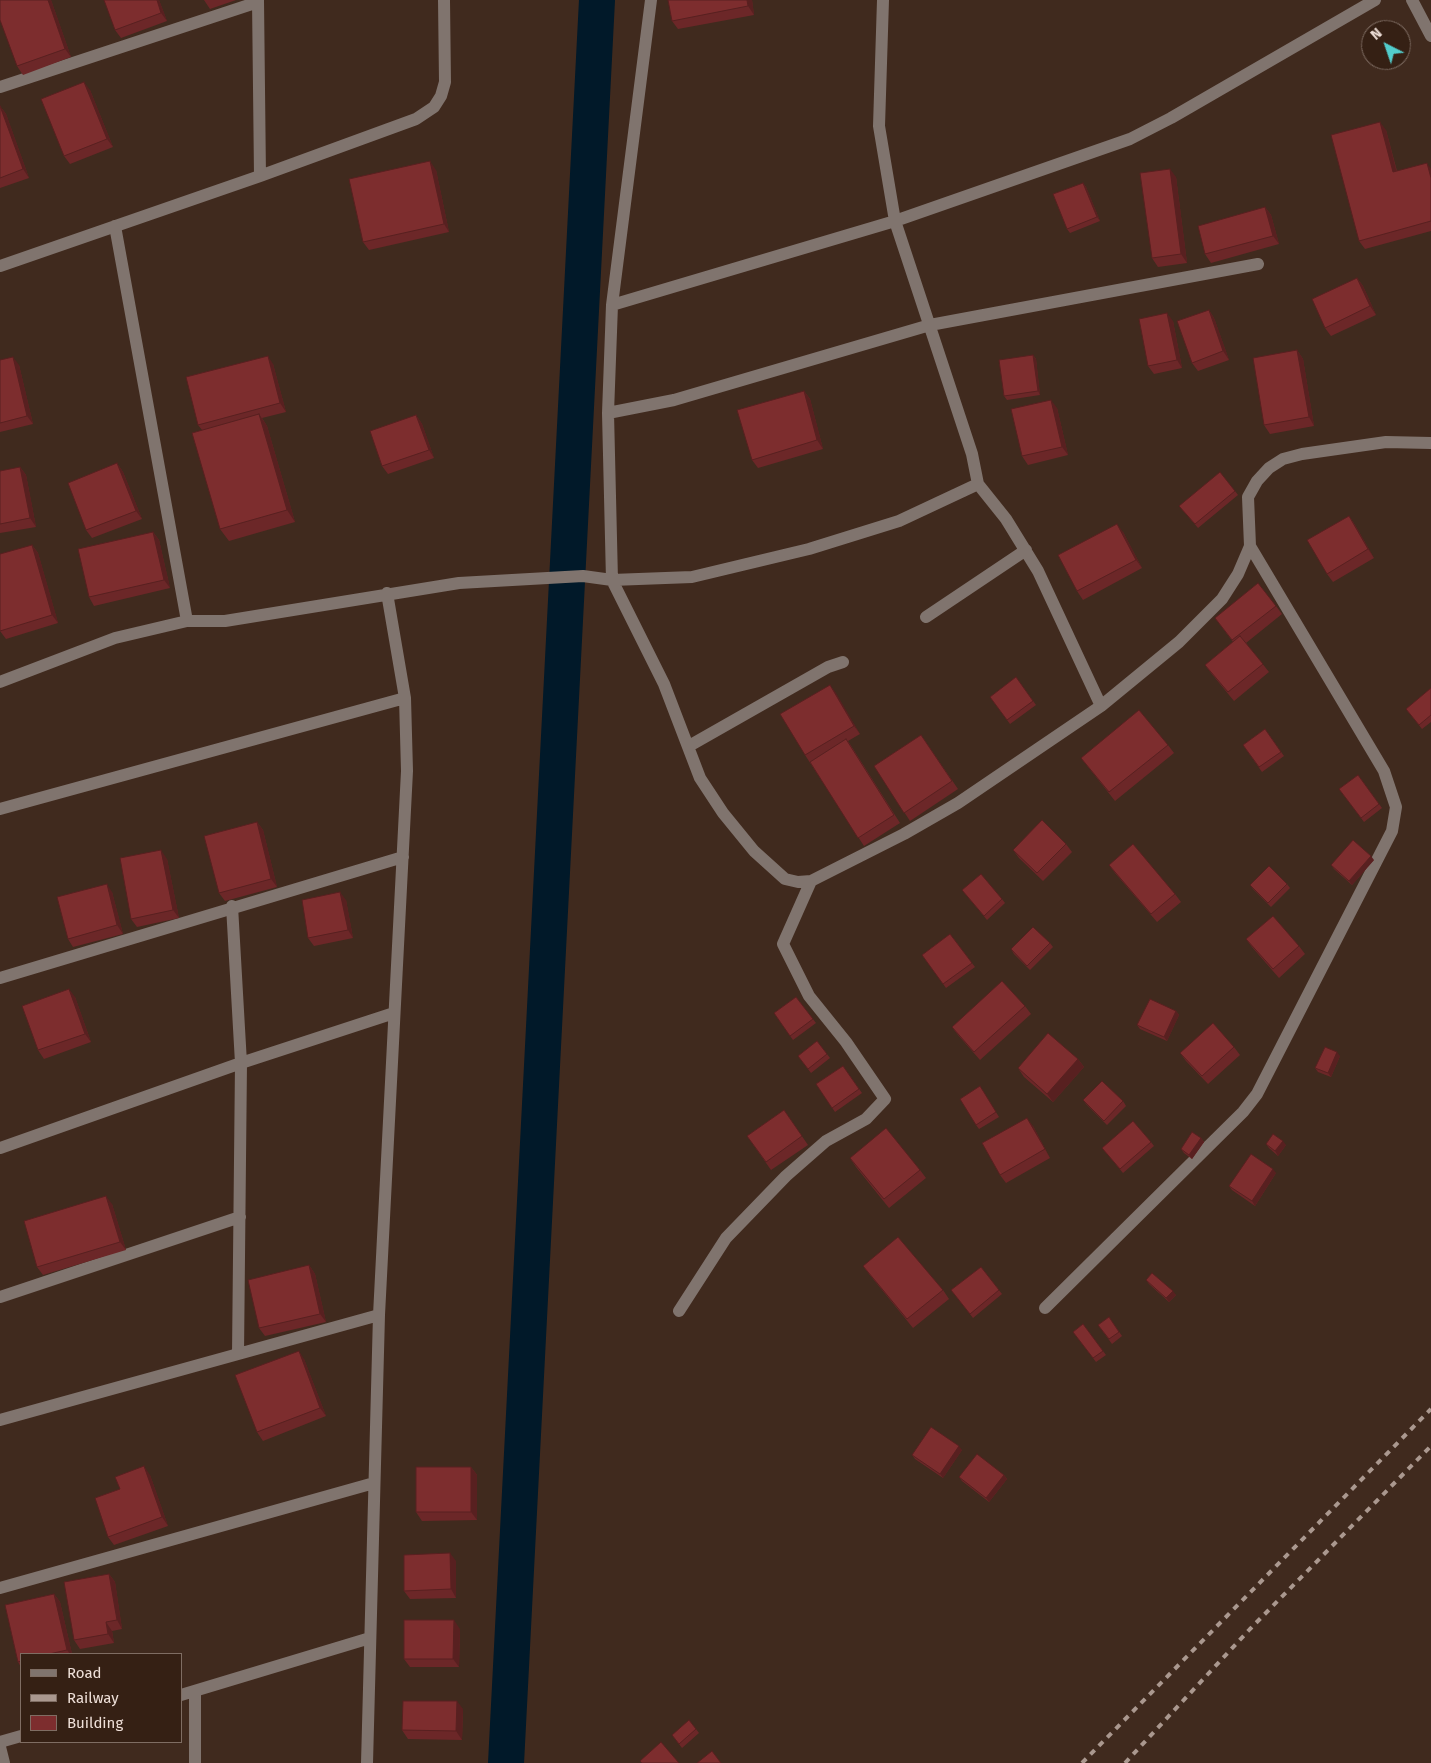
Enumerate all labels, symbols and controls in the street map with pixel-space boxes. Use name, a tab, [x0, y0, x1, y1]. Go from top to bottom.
north arrow	[1361, 20, 1411, 70]
text: N	[1367, 25, 1386, 44]
legend	[20, 1653, 182, 1743]
text: Road	[67, 1664, 102, 1682]
text: Railway	[67, 1689, 119, 1707]
text: Building	[67, 1714, 123, 1732]

